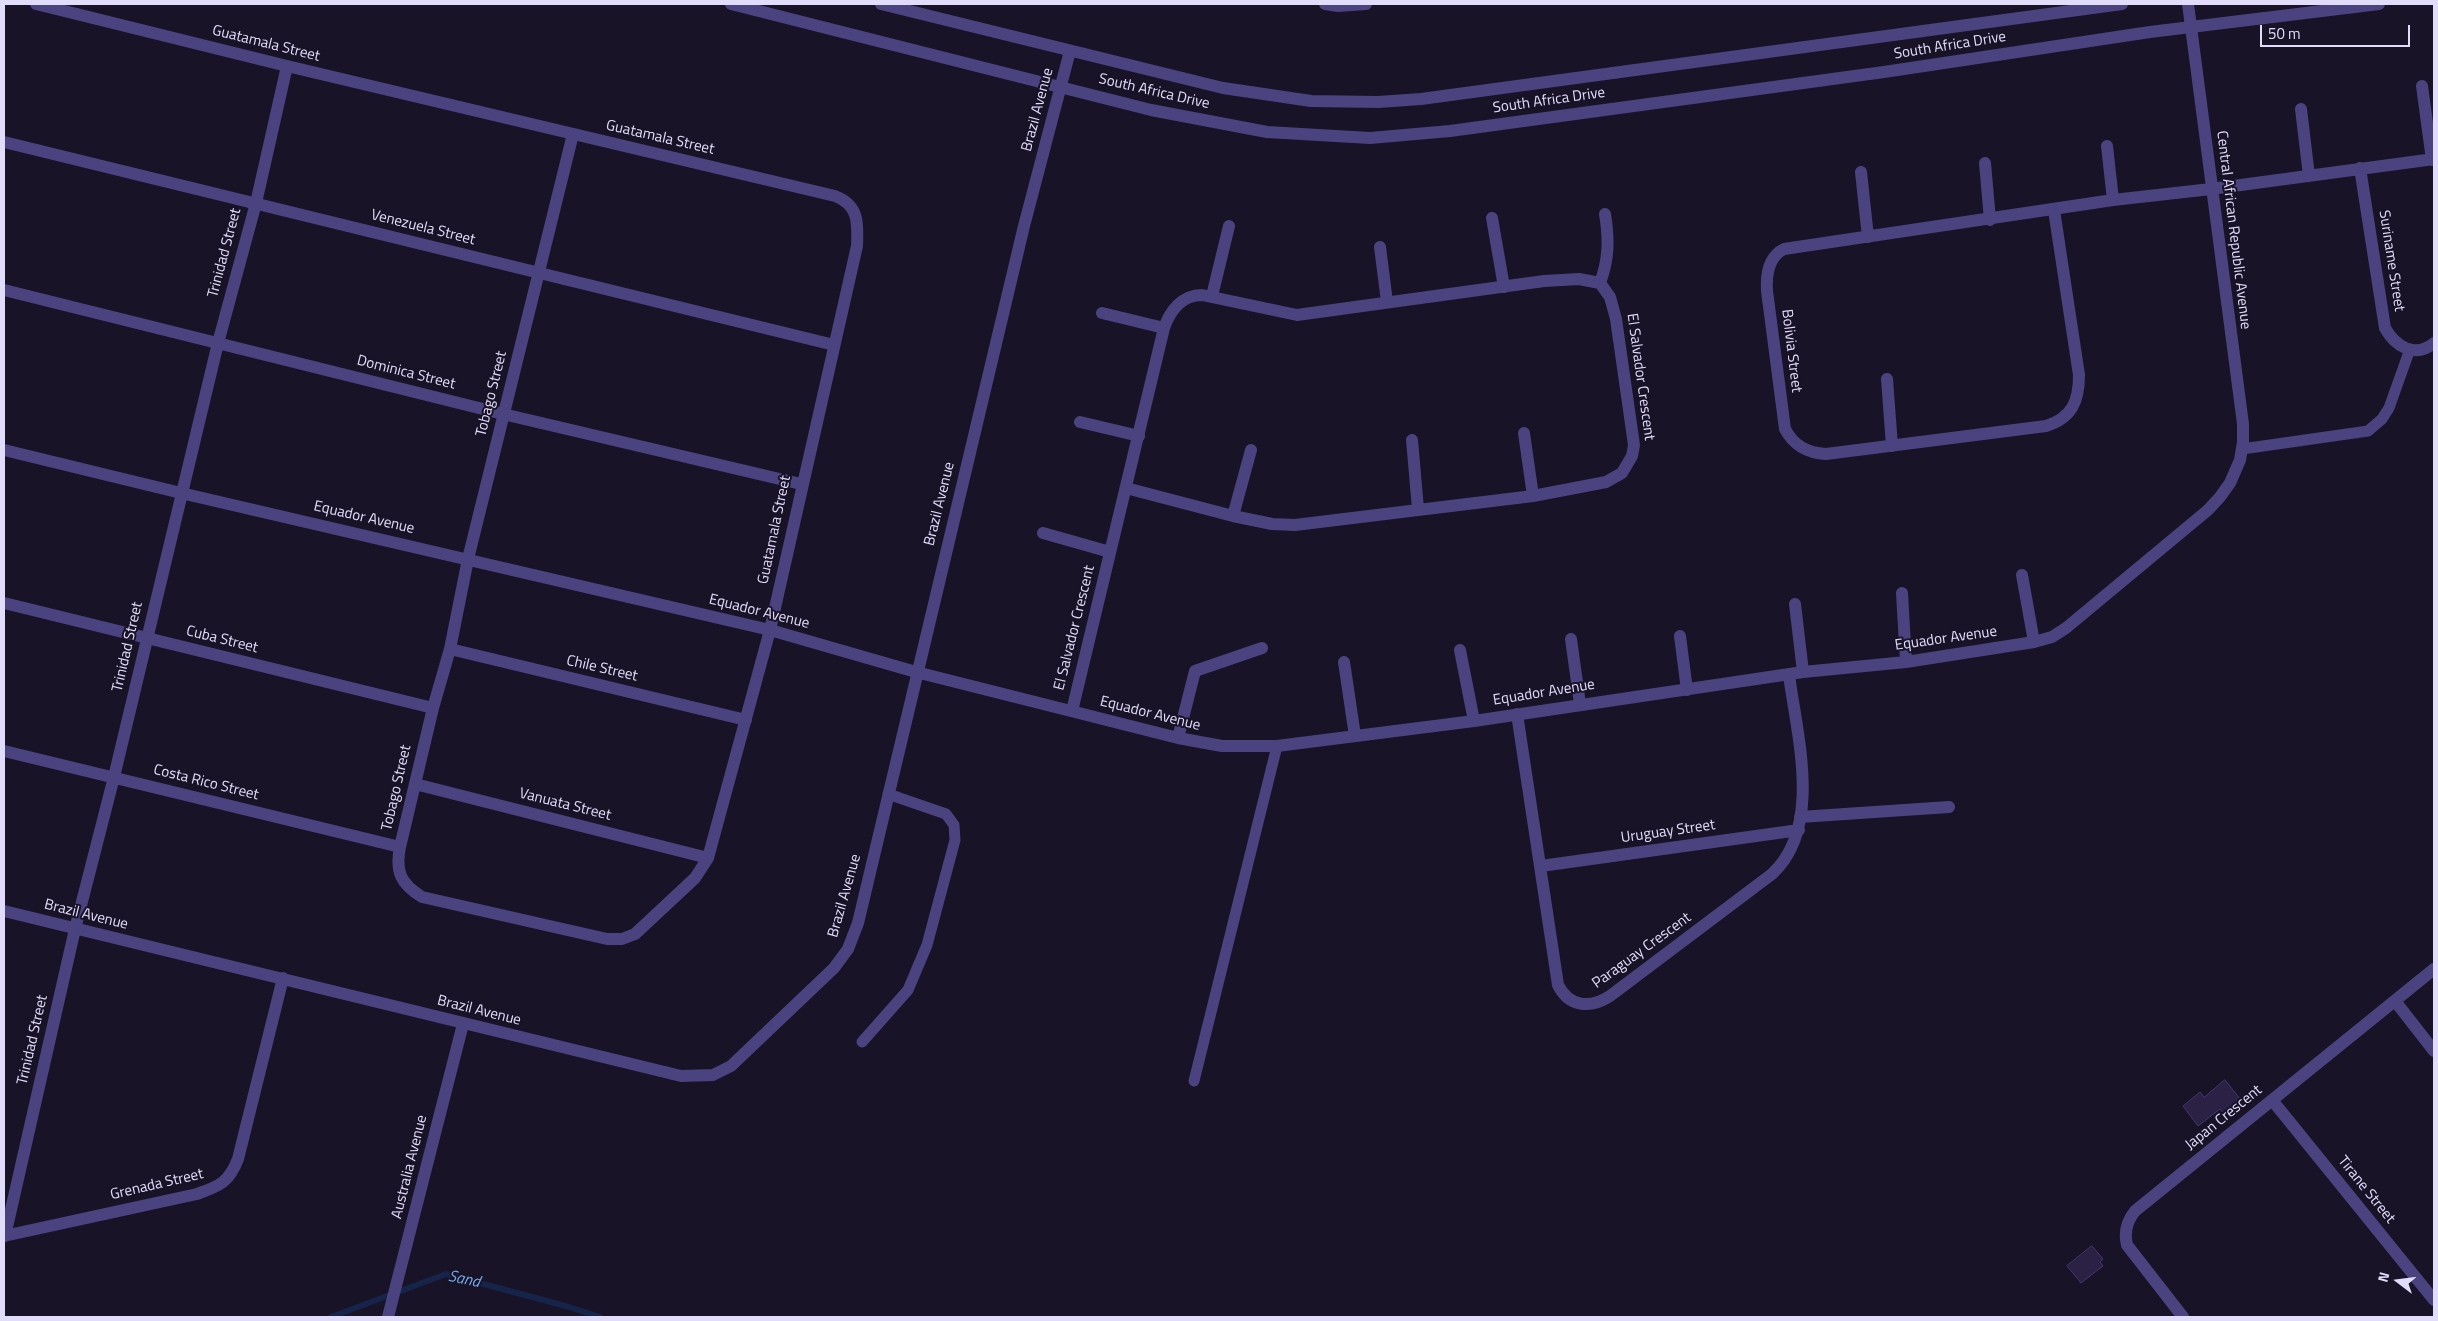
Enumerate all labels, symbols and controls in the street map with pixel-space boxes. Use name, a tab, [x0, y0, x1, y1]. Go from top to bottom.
scale bar	[2263, 15, 2413, 47]
street label: Guatamala Street	[210, 22, 322, 66]
text: 50 m	[2268, 22, 2301, 45]
street label: South Africa Drive	[1893, 28, 2007, 64]
street label: Brazil Avenue	[1018, 66, 1058, 154]
street label: South Africa Drive	[1097, 71, 1211, 113]
street label: South Africa Drive	[1492, 84, 1606, 118]
street label: Guatamala Street	[604, 117, 716, 159]
street label: Central African Republic Avenue	[2212, 130, 2254, 330]
street label: Trinidad Street	[204, 206, 246, 300]
street label: Venezuela Street	[369, 206, 477, 250]
street label: Suriname Street	[2374, 209, 2408, 313]
street label: Bolivia Street	[1777, 308, 1805, 394]
street label: El Salvador Crescent	[1622, 312, 1658, 442]
street label: Tobago Street	[473, 349, 511, 439]
street label: Dominica Street	[355, 352, 457, 394]
street label: Brazil Avenue	[921, 460, 959, 548]
street label: Guatamala Street	[755, 474, 795, 586]
street label: Equador Avenue	[312, 498, 416, 538]
street label: El Salvador Crescent	[1051, 564, 1099, 692]
street label: Equador Avenue	[707, 591, 811, 633]
street label: Trinidad Street	[109, 600, 147, 694]
street label: Cuba Street	[184, 622, 260, 658]
street label: Equador Avenue	[1894, 623, 1998, 655]
street label: Chile Street	[565, 652, 639, 686]
street label: Equador Avenue	[1492, 676, 1596, 710]
street label: Equador Avenue	[1098, 693, 1202, 735]
street label: Tobago Street	[378, 743, 416, 833]
street label: Costa Rico Street	[151, 761, 261, 805]
street label: Vanuata Street	[517, 785, 613, 825]
street label: Uruguay Street	[1620, 816, 1716, 848]
street label: Brazil Avenue	[825, 852, 865, 940]
street label: Brazil Avenue	[42, 896, 130, 934]
street label: Paraguay Crescent	[1589, 909, 1695, 993]
street label: Brazil Avenue	[435, 992, 523, 1030]
street label: Trinidad Street	[14, 993, 52, 1087]
street label: Japan Crescent	[2182, 1082, 2266, 1154]
street label: Australia Avenue	[388, 1113, 432, 1221]
street label: Tirane Street	[2333, 1153, 2399, 1227]
street label: Grenada Street	[109, 1166, 205, 1204]
north arrow	[2373, 1256, 2423, 1306]
water label: Sand	[446, 1267, 482, 1293]
text: N	[2372, 1270, 2394, 1284]

